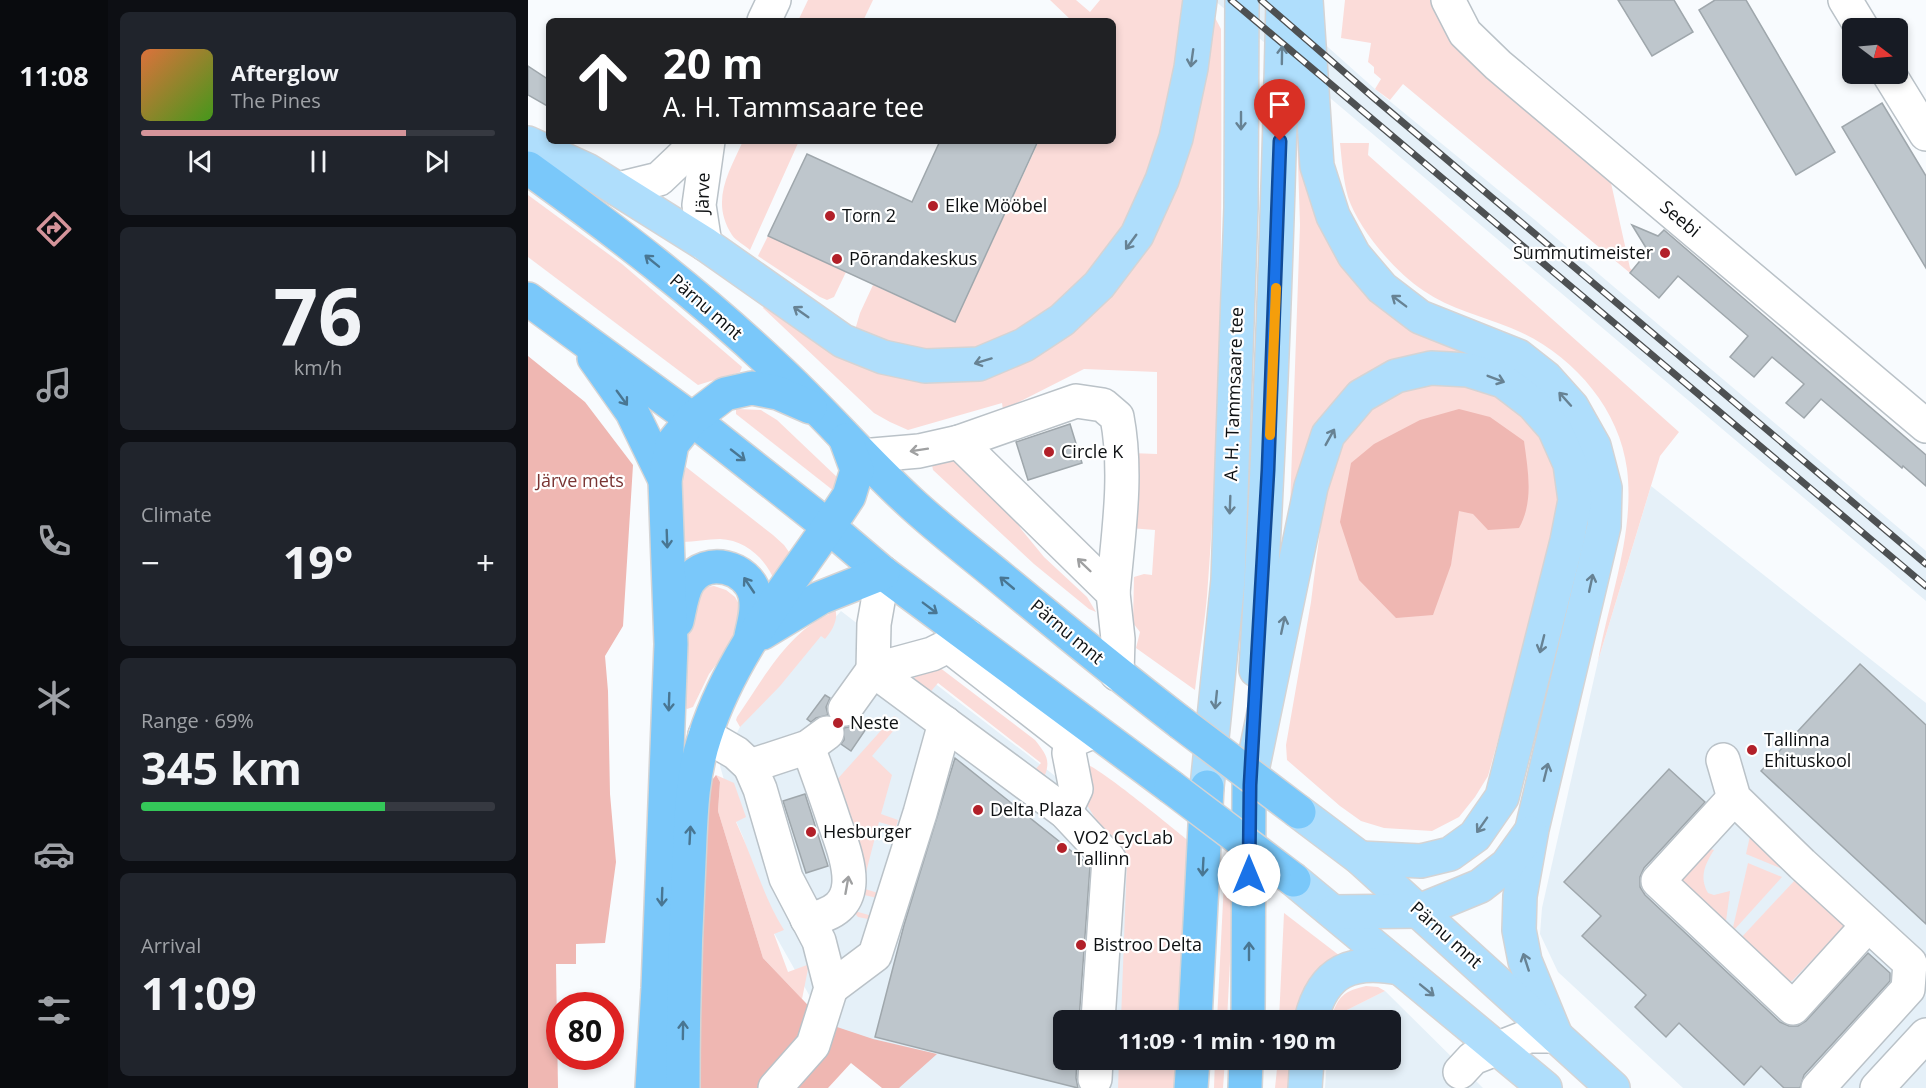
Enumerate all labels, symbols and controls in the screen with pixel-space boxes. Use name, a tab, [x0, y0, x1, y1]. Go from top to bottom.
north arrow	[1842, 18, 1908, 84]
map controls	[1842, 18, 1908, 84]
text: 20 m	[663, 34, 763, 91]
icon: ahead	[564, 42, 642, 120]
one-way arrow	[1276, 46, 1287, 66]
one-way arrow	[1187, 48, 1198, 67]
text: 11:08	[19, 57, 89, 94]
text: Afterglow	[231, 57, 339, 87]
pin	[1254, 79, 1305, 141]
text: The Pines	[231, 87, 321, 114]
text: A. H. Tammsaare tee	[663, 88, 924, 125]
icon: arrive	[1263, 88, 1296, 121]
one-way arrow	[1235, 111, 1247, 131]
icon: previous	[184, 145, 217, 178]
icon: pause	[302, 145, 335, 178]
icon: next	[420, 145, 453, 178]
street label: Järve	[689, 172, 715, 216]
place label: Elke Mööbel	[945, 193, 1047, 217]
street label: Seebi	[1655, 194, 1706, 242]
marker: Elke Mööbel	[926, 199, 940, 213]
place label: Torn 2	[842, 203, 896, 227]
icon: directions	[33, 208, 75, 250]
marker: Torn 2	[823, 209, 837, 223]
one-way arrow	[1125, 233, 1137, 249]
place label: Summutimeister	[1513, 240, 1654, 264]
place label: Põrandakeskus	[849, 246, 977, 270]
marker: Summutimeister	[1658, 246, 1672, 260]
marker: Põrandakeskus	[830, 252, 844, 266]
one-way arrow	[644, 254, 660, 267]
text: 76	[273, 262, 363, 368]
street label: Pärnu mnt	[665, 268, 748, 345]
one-way arrow	[1392, 295, 1408, 308]
one-way arrow	[794, 306, 810, 318]
street label: A. H. Tammsaare tee	[1218, 307, 1248, 481]
text: km/h	[294, 354, 342, 381]
one-way arrow	[974, 356, 993, 367]
icon: music	[33, 364, 75, 406]
one-way arrow	[1486, 375, 1505, 386]
one-way arrow	[616, 389, 628, 405]
one-way arrow	[1558, 392, 1572, 407]
one-way arrow	[1324, 429, 1336, 446]
place label: Circle K	[1061, 439, 1124, 463]
one-way arrow	[910, 445, 930, 456]
marker: Circle K	[1042, 445, 1056, 459]
one-way arrow	[730, 449, 746, 462]
park label: Järve mets	[534, 468, 624, 492]
one-way arrow	[1225, 495, 1236, 515]
text: Climate	[141, 501, 212, 528]
icon: phone	[33, 520, 75, 562]
one-way arrow	[661, 528, 673, 548]
text: 19°	[283, 531, 353, 592]
text: −	[141, 540, 160, 585]
text: +	[476, 540, 495, 585]
one-way arrow	[1077, 558, 1092, 572]
one-way arrow	[1586, 573, 1598, 592]
one-way arrow	[1000, 576, 1015, 590]
one-way arrow	[742, 577, 754, 594]
street label: Pärnu mnt	[1026, 593, 1109, 669]
one-way arrow	[922, 601, 938, 614]
one-way arrow	[1278, 616, 1289, 635]
one-way arrow	[1535, 634, 1547, 653]
icon: climate	[33, 677, 75, 719]
one-way arrow	[1210, 689, 1221, 709]
one-way arrow	[663, 692, 674, 712]
text: Range · 69%	[141, 707, 254, 734]
place label: Neste	[850, 710, 899, 734]
marker: Neste	[831, 716, 845, 730]
place label: Tallinna Ehituskool	[1764, 727, 1851, 772]
text: 345 km	[141, 737, 302, 798]
marker: Tallinna Ehituskool	[1745, 743, 1759, 757]
one-way arrow	[1541, 763, 1553, 782]
place label: Delta Plaza	[990, 797, 1083, 821]
marker: Delta Plaza	[971, 803, 985, 817]
one-way arrow	[1476, 817, 1488, 833]
place label: Hesburger	[823, 819, 912, 843]
one-way arrow	[685, 825, 696, 845]
marker: Hesburger	[804, 825, 818, 839]
place label: VO2 CycLab Tallinn	[1074, 825, 1173, 870]
icon: car	[33, 833, 75, 875]
marker: VO2 CycLab Tallinn	[1055, 841, 1069, 855]
position arrow	[1217, 843, 1281, 907]
one-way arrow	[1197, 856, 1208, 876]
one-way arrow	[842, 876, 853, 895]
one-way arrow	[656, 887, 667, 907]
street label: Pärnu mnt	[1406, 896, 1488, 973]
text: Arrival	[141, 932, 201, 959]
place label: Bistroo Delta	[1093, 932, 1202, 956]
marker: Bistroo Delta	[1074, 938, 1088, 952]
one-way arrow	[1243, 941, 1254, 961]
one-way arrow	[1520, 953, 1531, 972]
text: 11:09	[141, 962, 257, 1023]
one-way arrow	[1419, 983, 1435, 996]
icon: filters	[33, 989, 75, 1031]
speed limit sign: 80	[546, 992, 624, 1070]
one-way arrow	[677, 1020, 689, 1040]
text: 11:09 · 1 min · 190 m	[1118, 1025, 1336, 1055]

